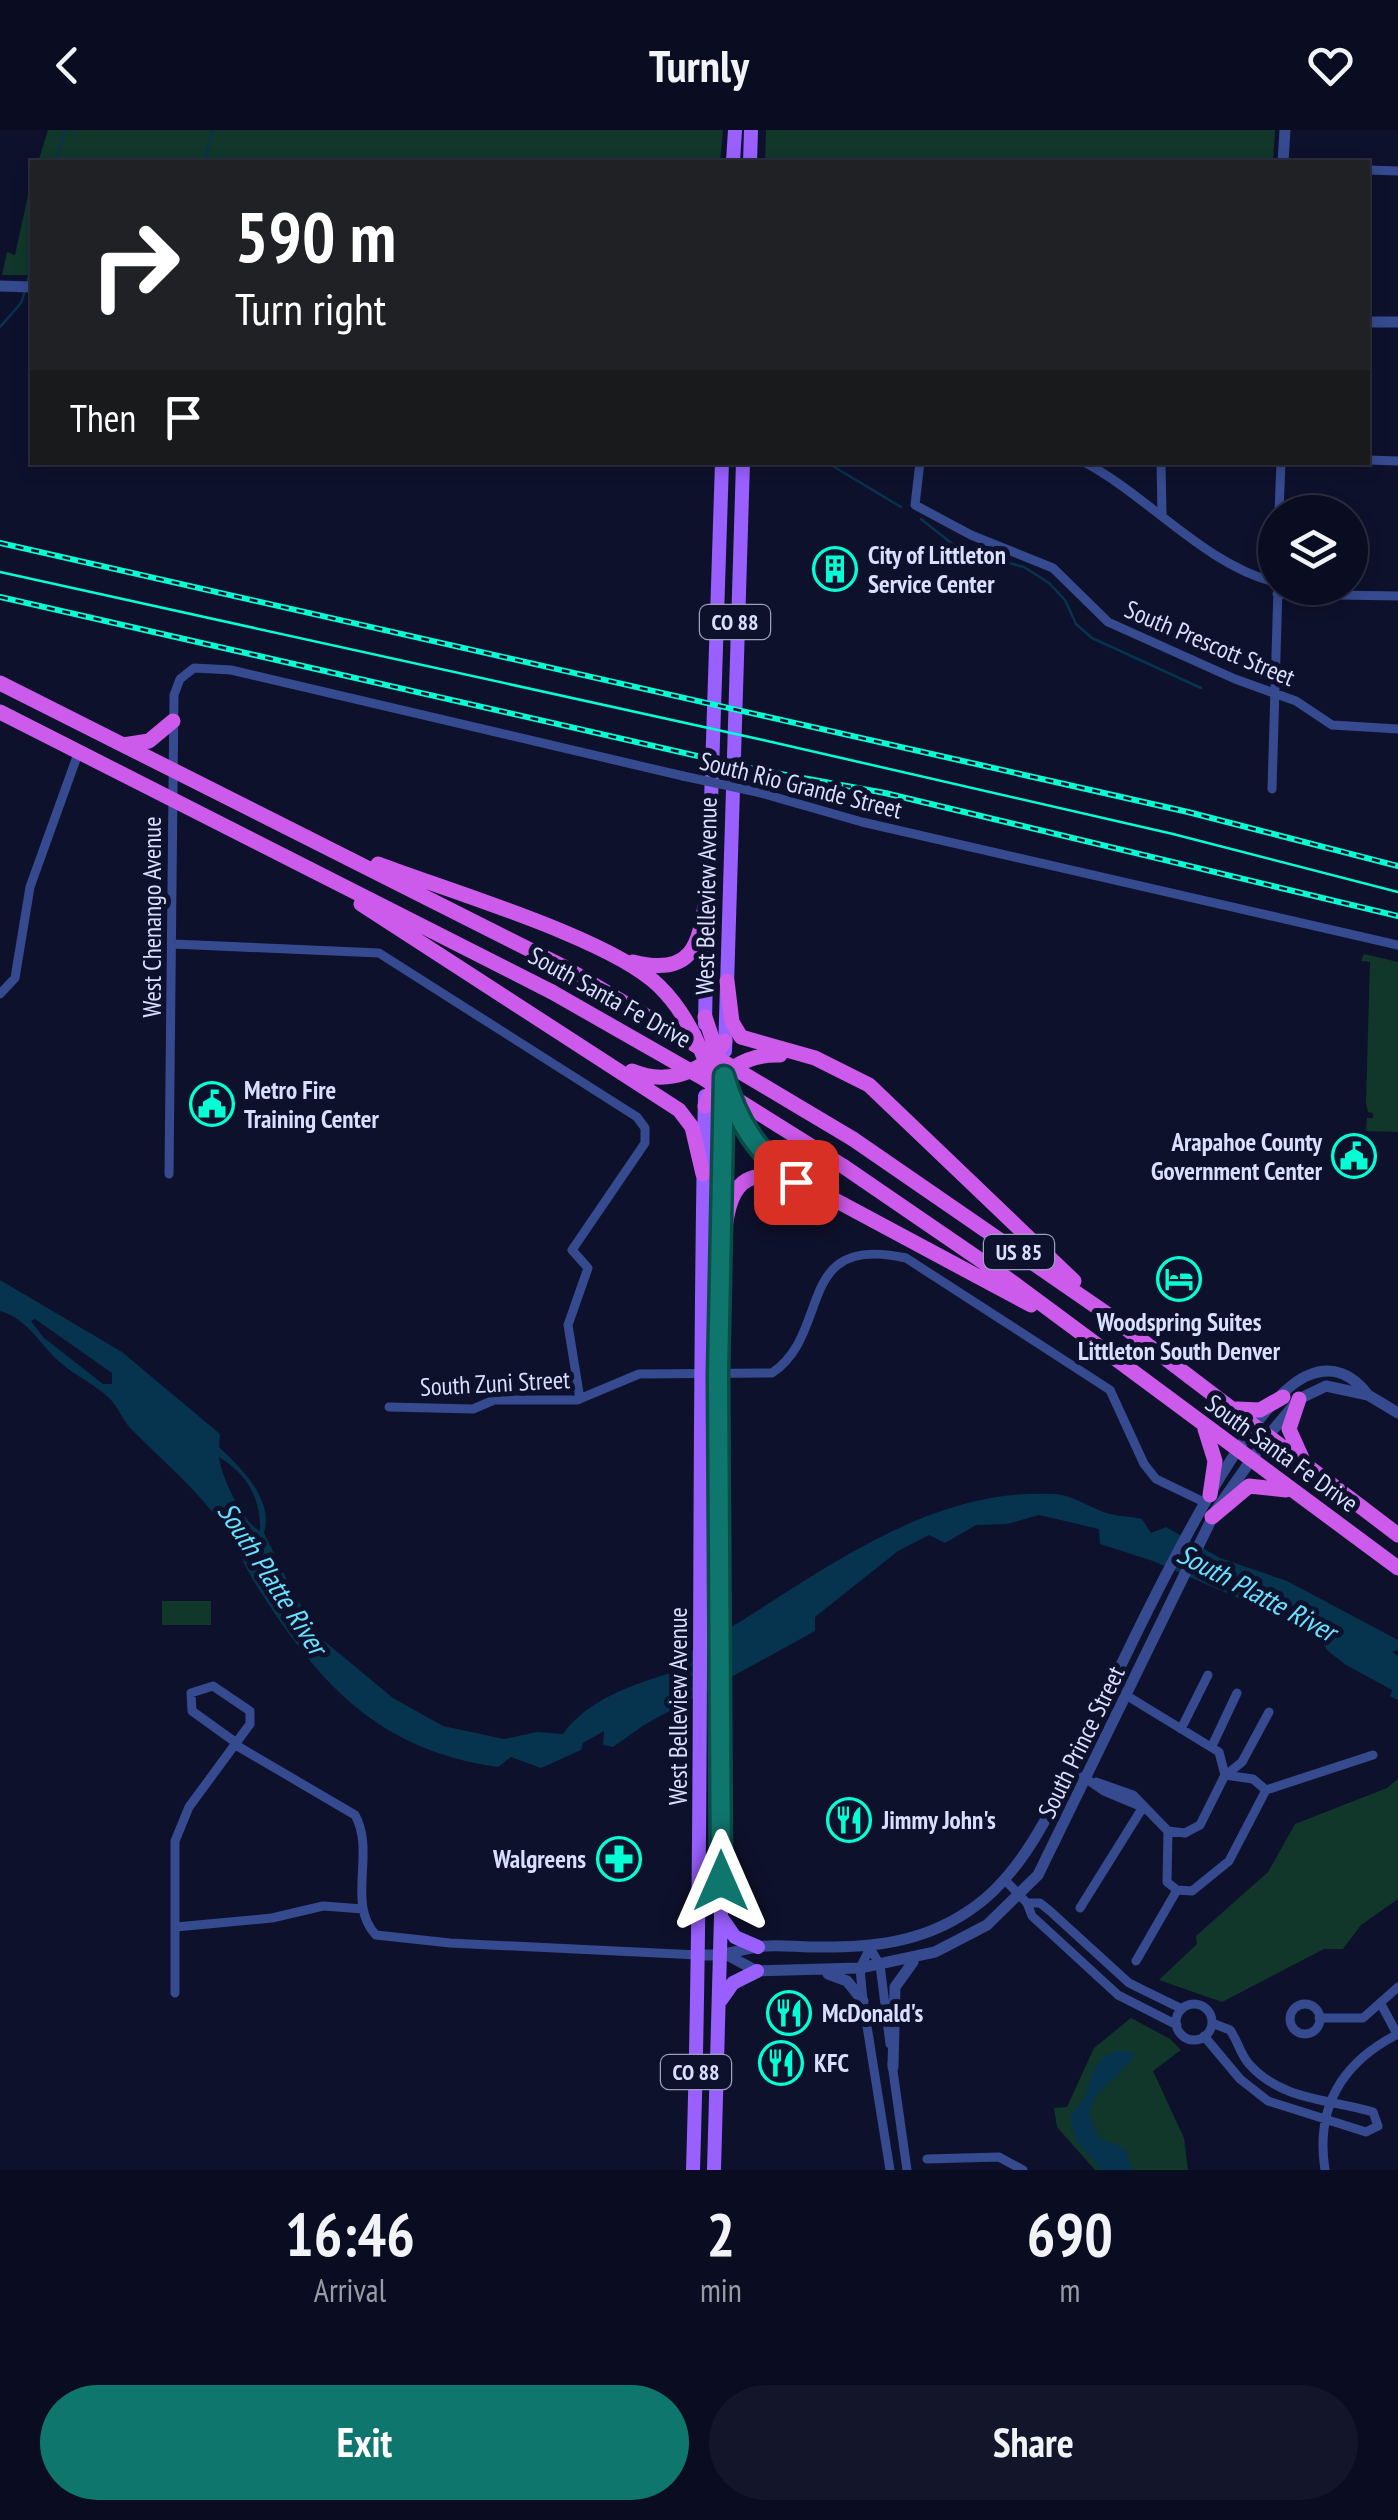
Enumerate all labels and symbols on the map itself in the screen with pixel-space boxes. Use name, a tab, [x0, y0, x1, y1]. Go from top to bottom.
place label: City of Littleton Service Center	[868, 539, 1006, 600]
building icon: City of Littleton Service Center	[812, 546, 858, 592]
street label: South Prescott Street	[1120, 593, 1300, 693]
road number: CO 88	[700, 605, 770, 639]
street label: South Rio Grande Street	[697, 744, 906, 826]
street label: West Belleview Avenue	[688, 797, 724, 995]
street label: West Chenango Avenue	[136, 816, 168, 1018]
street label: South Santa Fe Drive	[523, 939, 697, 1055]
place label: Metro Fire Training Center	[244, 1074, 380, 1135]
public building icon: Metro Fire Training Center	[189, 1081, 235, 1127]
place label: Arapahoe County Government Center	[1151, 1126, 1323, 1187]
public building icon: Arapahoe County Government Center	[1331, 1133, 1377, 1179]
pin	[754, 1140, 839, 1225]
road number: US 85	[984, 1235, 1054, 1269]
hotel icon: Woodspring Suites Littleton South Denver	[1156, 1256, 1202, 1302]
place label: Woodspring Suites Littleton South Denver	[1078, 1306, 1281, 1367]
street label: South Zuni Street	[419, 1363, 571, 1403]
street label: South Santa Fe Drive	[1199, 1387, 1365, 1519]
water label: South Platte River	[210, 1495, 338, 1665]
water label: South Platte River	[1171, 1535, 1347, 1651]
street label: West Belleview Avenue	[662, 1607, 694, 1805]
street label: South Prince Street	[1030, 1661, 1132, 1823]
restaurant icon: Jimmy John's	[826, 1797, 872, 1843]
place label: Jimmy John's	[881, 1804, 996, 1836]
position arrow	[669, 1829, 773, 1933]
pharmacy icon: Walgreens	[596, 1836, 642, 1882]
place label: Walgreens	[492, 1843, 586, 1875]
restaurant icon: McDonald's	[766, 1990, 812, 2036]
place label: McDonald's	[822, 1997, 923, 2029]
restaurant icon: KFC	[758, 2040, 804, 2086]
place label: KFC	[814, 2047, 849, 2079]
road number: CO 88	[661, 2055, 731, 2089]

